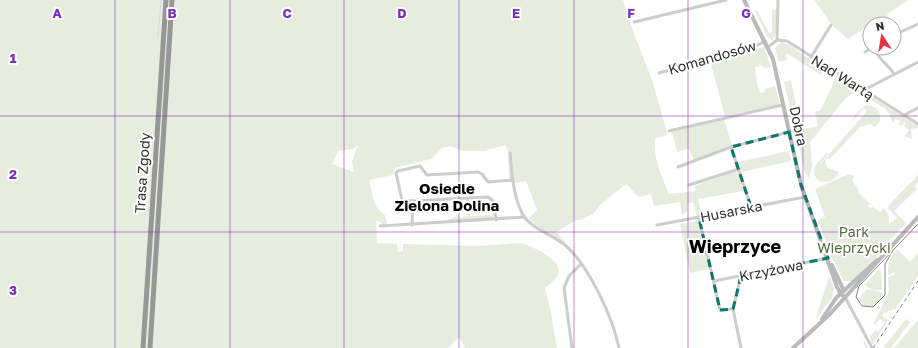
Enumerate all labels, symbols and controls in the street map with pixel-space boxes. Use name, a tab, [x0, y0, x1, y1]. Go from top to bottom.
text: A	[52, 5, 62, 21]
text: B	[167, 5, 177, 21]
text: C	[282, 5, 292, 21]
text: D	[397, 5, 407, 21]
text: E	[512, 5, 520, 21]
text: F	[627, 5, 635, 21]
text: G	[741, 5, 751, 21]
north arrow	[862, 16, 902, 56]
text: N	[874, 19, 885, 33]
street label: Komandosów	[666, 36, 758, 78]
text: 1	[10, 50, 17, 66]
street label: Nad Wartą	[809, 51, 877, 103]
street label: Dobra	[787, 105, 811, 147]
street label: Trasa Zgody	[131, 132, 153, 214]
text: 2	[9, 166, 17, 182]
district label: Osiedle Zielona Dolina	[395, 179, 500, 214]
street label: Husarska	[698, 197, 764, 225]
park label: Park Wieprzycki	[817, 223, 891, 256]
district label: Wieprzyce	[689, 235, 782, 257]
street label: Krzyżowa	[738, 255, 804, 285]
text: 3	[9, 282, 17, 298]

